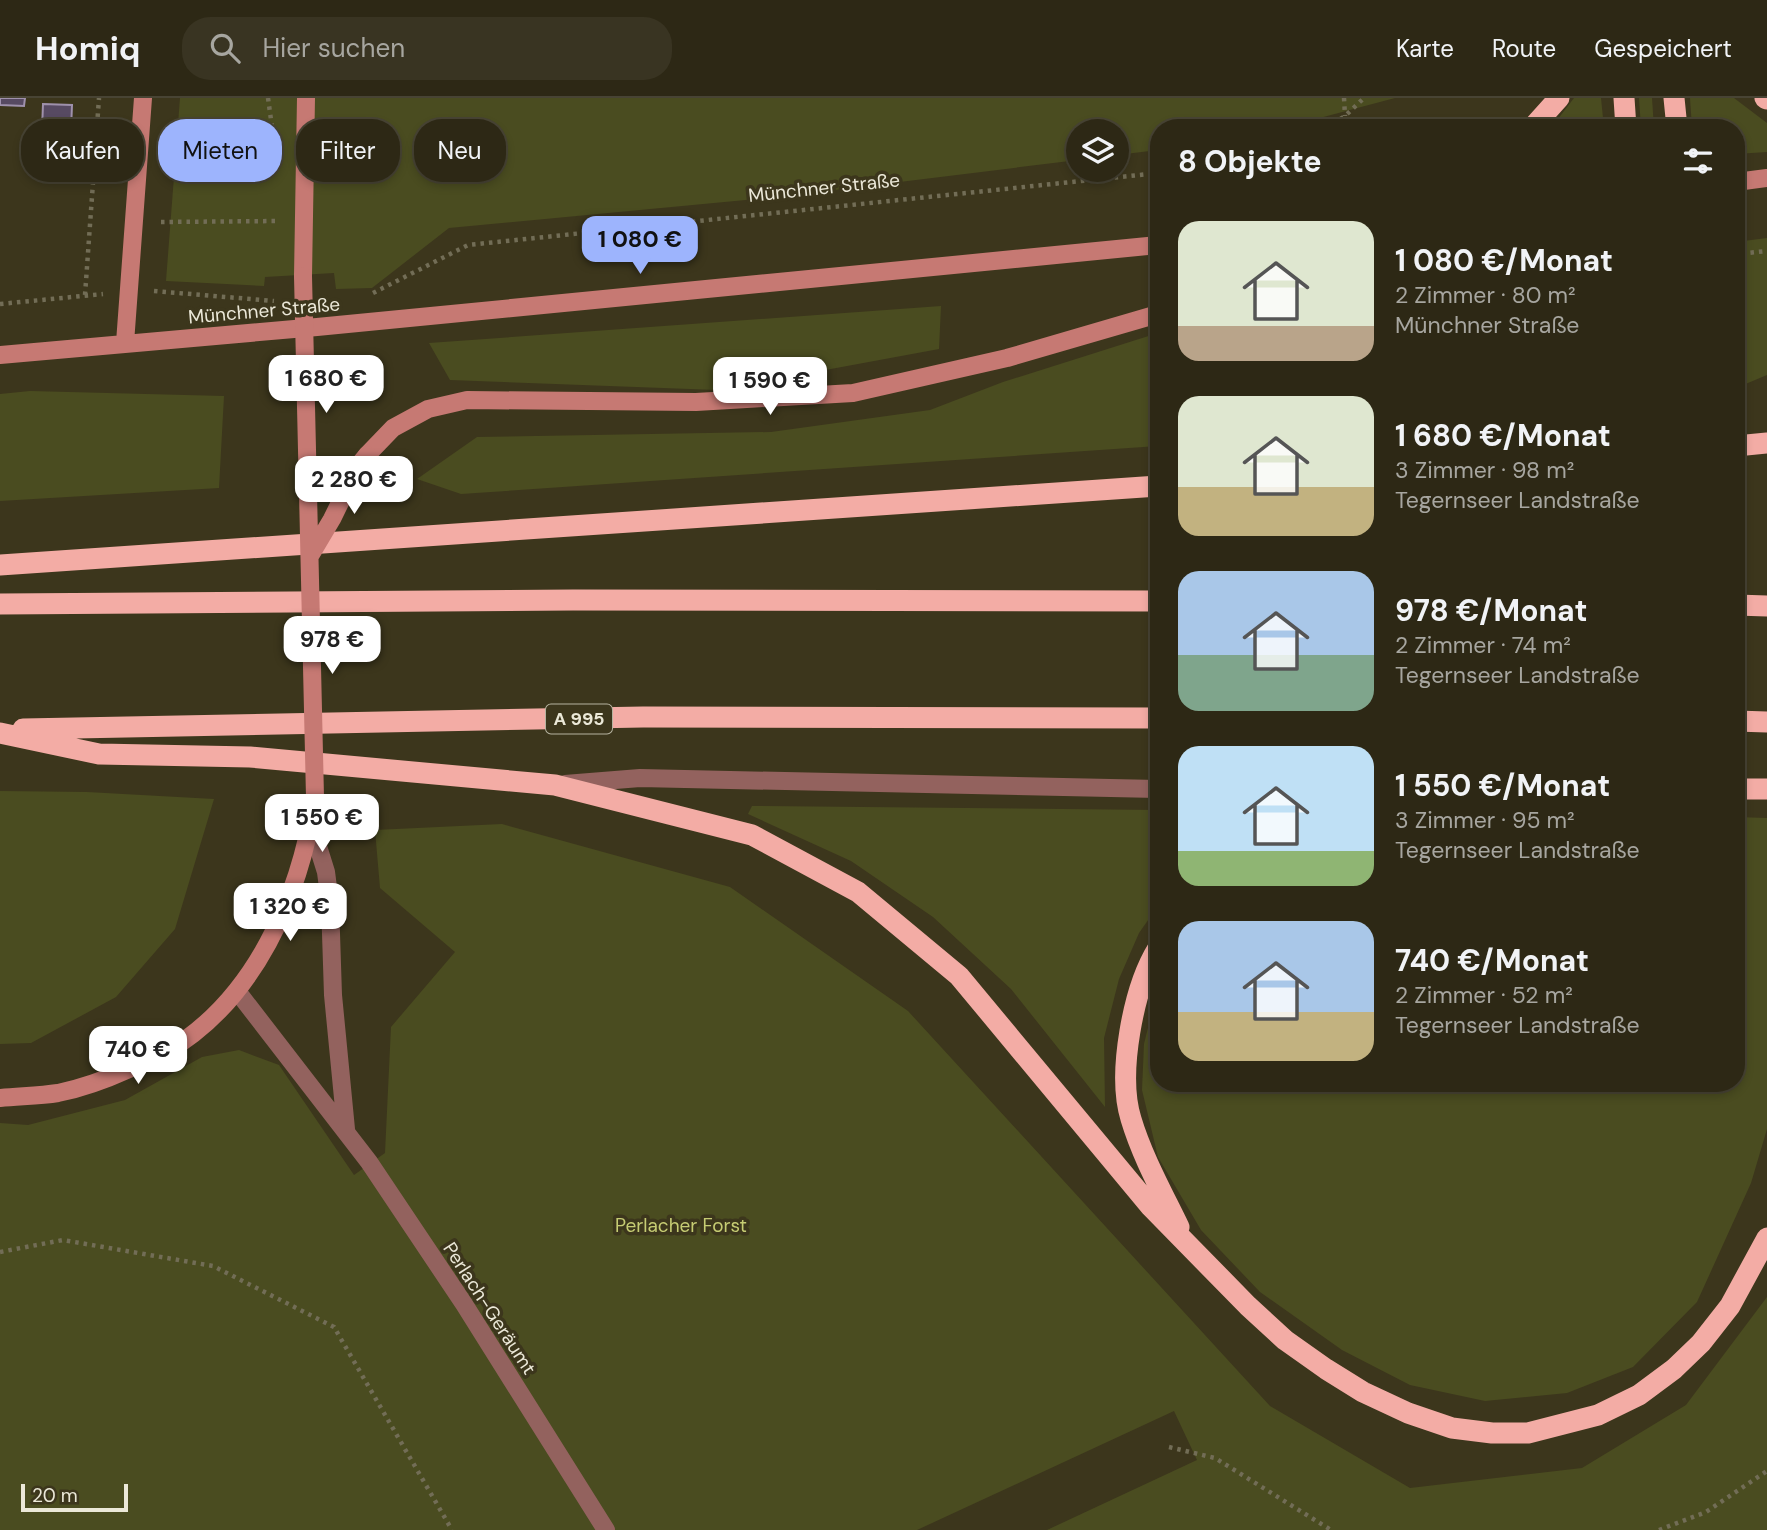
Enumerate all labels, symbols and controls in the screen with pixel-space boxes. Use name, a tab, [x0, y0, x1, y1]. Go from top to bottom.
search box	[182, 17, 672, 80]
text: Homiq	[35, 27, 140, 70]
icon: search	[206, 29, 244, 67]
text: Hier suchen	[262, 31, 405, 65]
text: Karte	[1396, 33, 1454, 64]
text: Route	[1492, 33, 1556, 64]
text: Gespeichert	[1594, 33, 1732, 64]
chip: Kaufen	[21, 119, 144, 182]
chip: Mieten	[158, 119, 282, 182]
chip: Filter	[296, 119, 400, 182]
chip: Neu	[414, 119, 506, 182]
map controls	[1066, 119, 1129, 182]
button: layers	[1066, 119, 1129, 182]
text: 8 Objekte	[1178, 142, 1322, 181]
icon: filters	[1679, 142, 1717, 180]
street label: Münchner Straße	[747, 167, 901, 208]
pin: 1 080 €	[575, 216, 705, 276]
text: 1 080 €	[598, 224, 682, 254]
text: 1 080 €/Monat	[1395, 241, 1613, 280]
icon: home	[1234, 249, 1318, 333]
text: 2 Zimmer · 80 m²	[1395, 280, 1576, 310]
street label: Münchner Straße	[187, 291, 341, 330]
text: Münchner Straße	[1395, 310, 1579, 340]
pin: 1 680 €	[261, 356, 391, 415]
pin: 1 590 €	[705, 358, 835, 417]
text: 1 680 €	[285, 363, 367, 393]
text: 1 590 €	[729, 365, 811, 395]
text: 1 680 €/Monat	[1395, 416, 1611, 455]
icon: home	[1234, 424, 1318, 508]
text: 3 Zimmer · 98 m²	[1395, 455, 1574, 485]
pin: 2 280 €	[289, 456, 419, 516]
text: 2 280 €	[311, 464, 397, 494]
text: Tegernseer Landstraße	[1395, 485, 1640, 515]
text: 978 €/Monat	[1395, 591, 1587, 630]
icon: home	[1234, 599, 1318, 683]
pin: 978 €	[283, 616, 381, 676]
text: 978 €	[300, 624, 364, 654]
text: 2 Zimmer · 74 m²	[1395, 630, 1571, 660]
text: Tegernseer Landstraße	[1395, 660, 1640, 690]
road number: A 995	[546, 704, 612, 734]
text: 1 550 €/Monat	[1395, 766, 1610, 805]
icon: home	[1234, 774, 1318, 858]
pin: 1 550 €	[257, 794, 387, 854]
text: 1 550 €	[281, 802, 363, 832]
text: 3 Zimmer · 95 m²	[1395, 805, 1575, 835]
text: Tegernseer Landstraße	[1395, 835, 1640, 865]
pin: 1 320 €	[225, 884, 355, 943]
text: 1 320 €	[250, 891, 330, 921]
text: 740 €/Monat	[1395, 941, 1589, 980]
icon: home	[1234, 949, 1318, 1033]
text: 2 Zimmer · 52 m²	[1395, 980, 1573, 1010]
text: Tegernseer Landstraße	[1395, 1010, 1640, 1040]
pin: 740 €	[89, 1026, 187, 1086]
text: 740 €	[105, 1034, 171, 1064]
park label: Perlacher Forst	[615, 1213, 747, 1238]
street label: Perlach-Geräumt	[437, 1237, 542, 1379]
scale bar	[21, 1481, 128, 1513]
text: 20 m	[32, 1483, 78, 1508]

